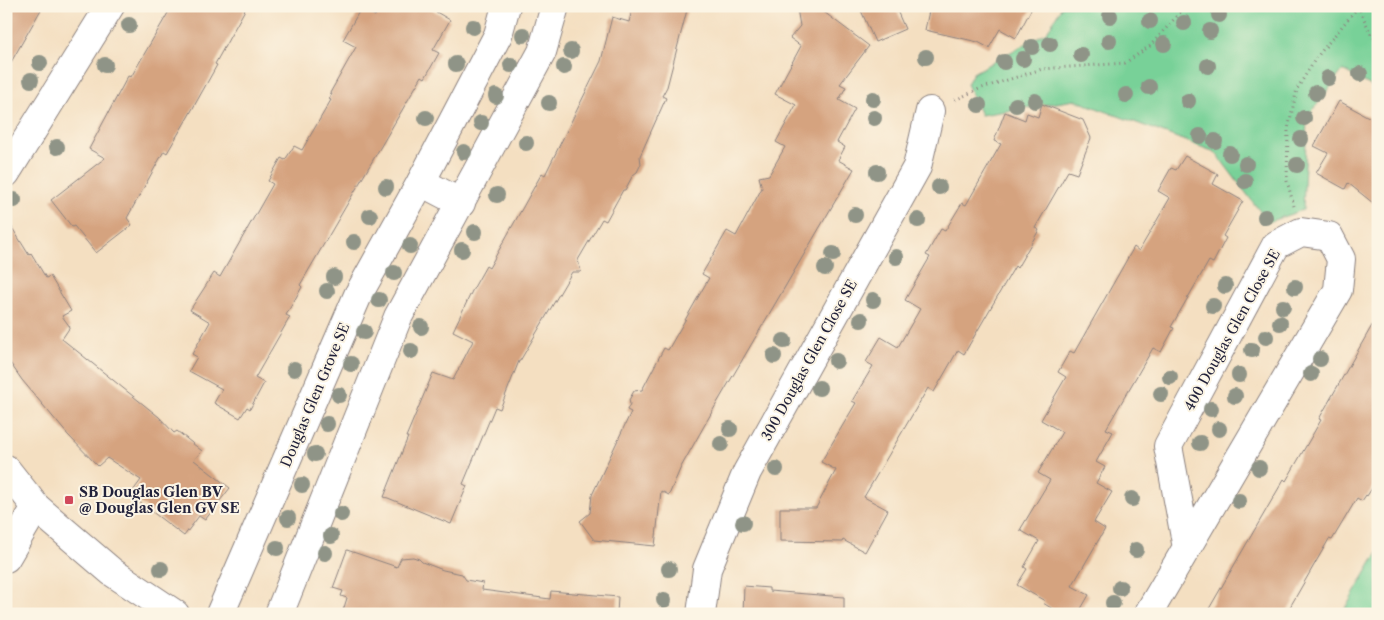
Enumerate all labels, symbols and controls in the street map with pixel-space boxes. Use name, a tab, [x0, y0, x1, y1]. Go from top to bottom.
street label: 400 Douglas Glen Close SE	[1180, 246, 1284, 414]
street label: 300 Douglas Glen Close SE	[757, 276, 861, 444]
street label: Douglas Glen Grove SE	[276, 320, 354, 470]
place label: SB Douglas Glen BV @ Douglas Glen GV SE	[79, 483, 240, 517]
marker: SB Douglas Glen BV @ Douglas Glen GV SE	[63, 494, 75, 506]

